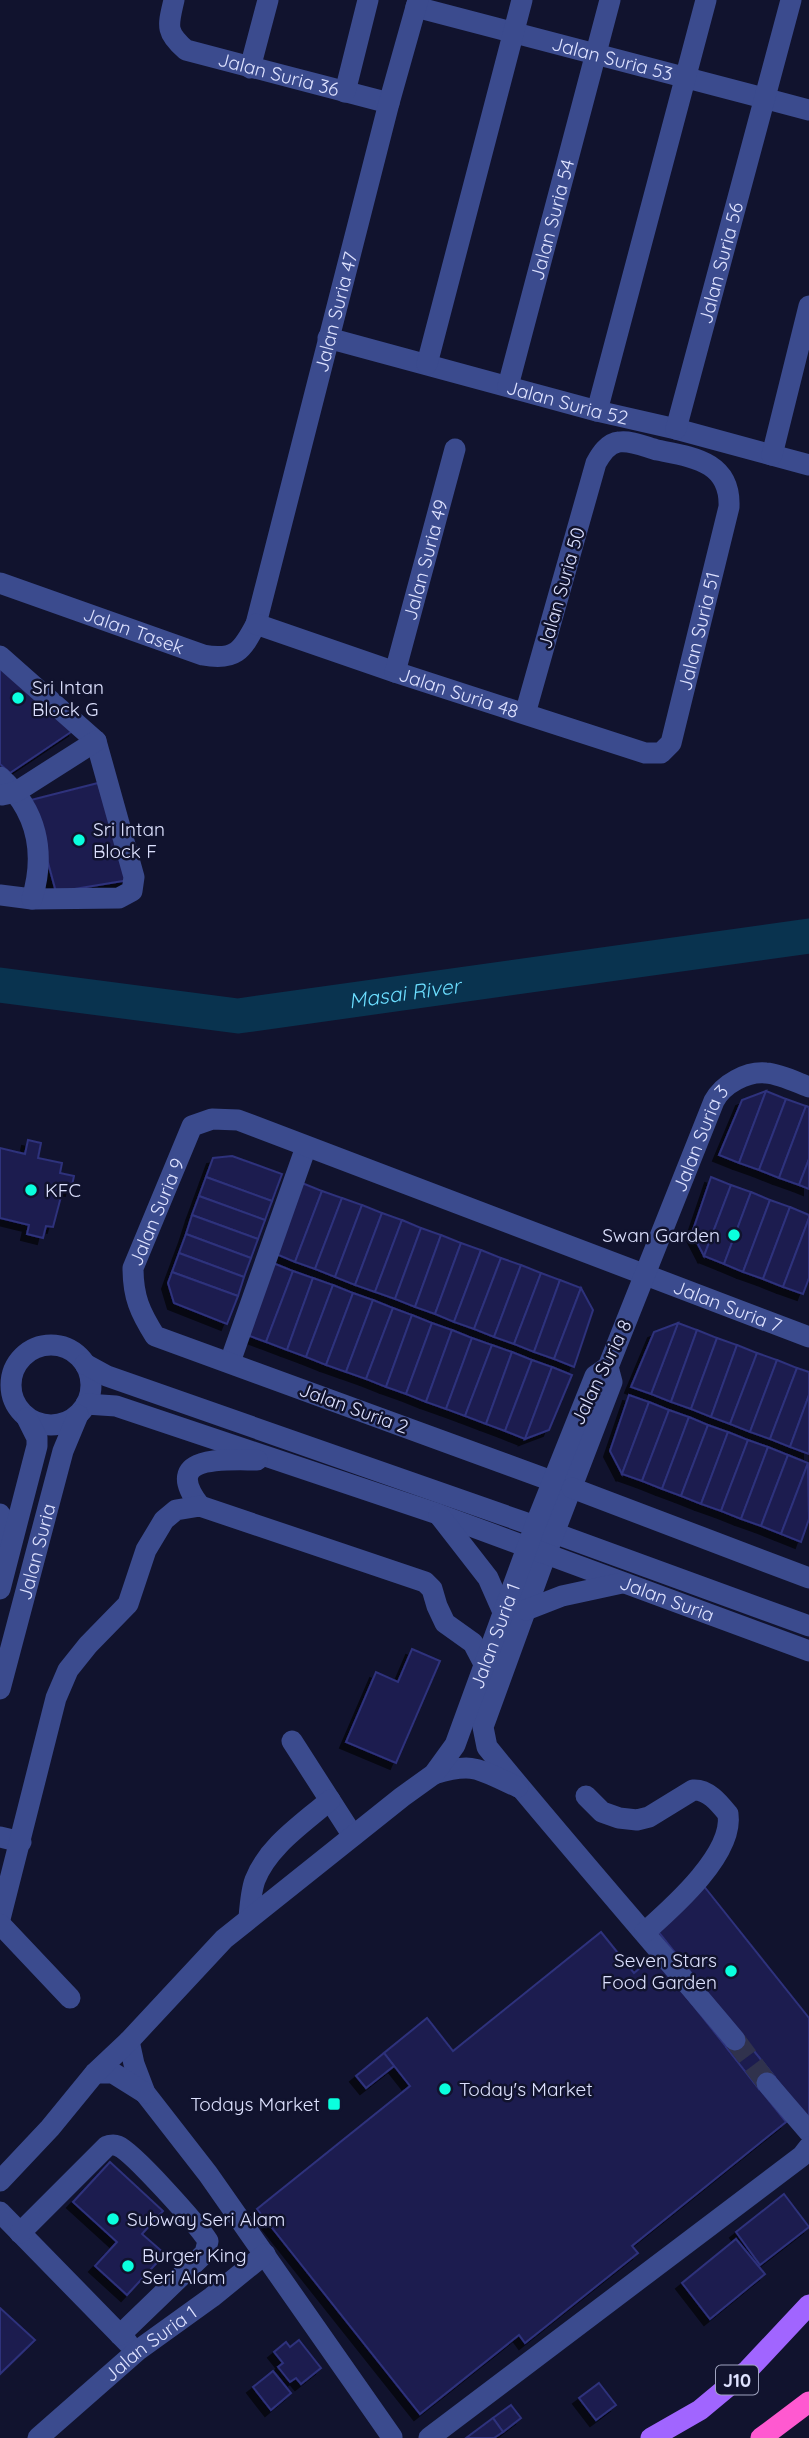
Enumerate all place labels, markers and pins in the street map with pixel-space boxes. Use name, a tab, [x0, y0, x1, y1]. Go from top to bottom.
place label: Sri Intan Block G	[32, 675, 104, 721]
marker: Sri Intan Block G	[10, 690, 26, 706]
place label: Sri Intan Block F	[93, 817, 165, 863]
marker: Sri Intan Block F	[71, 832, 87, 848]
place label: KFC	[45, 1178, 81, 1202]
marker: KFC	[23, 1182, 39, 1198]
place label: Swan Garden	[602, 1223, 720, 1247]
marker: Swan Garden	[726, 1227, 742, 1243]
place label: Seven Stars Food Garden	[602, 1948, 717, 1994]
marker: Seven Stars Food Garden	[723, 1963, 739, 1979]
place label: Today's Market	[459, 2077, 593, 2101]
marker: Today's Market	[437, 2081, 453, 2097]
place label: Todays Market	[190, 2092, 320, 2116]
marker: Todays Market	[326, 2096, 342, 2112]
place label: Subway Seri Alam	[127, 2207, 285, 2231]
marker: Subway Seri Alam	[105, 2211, 121, 2227]
place label: Burger King Seri Alam	[142, 2243, 247, 2289]
marker: Burger King Seri Alam	[120, 2258, 136, 2274]

